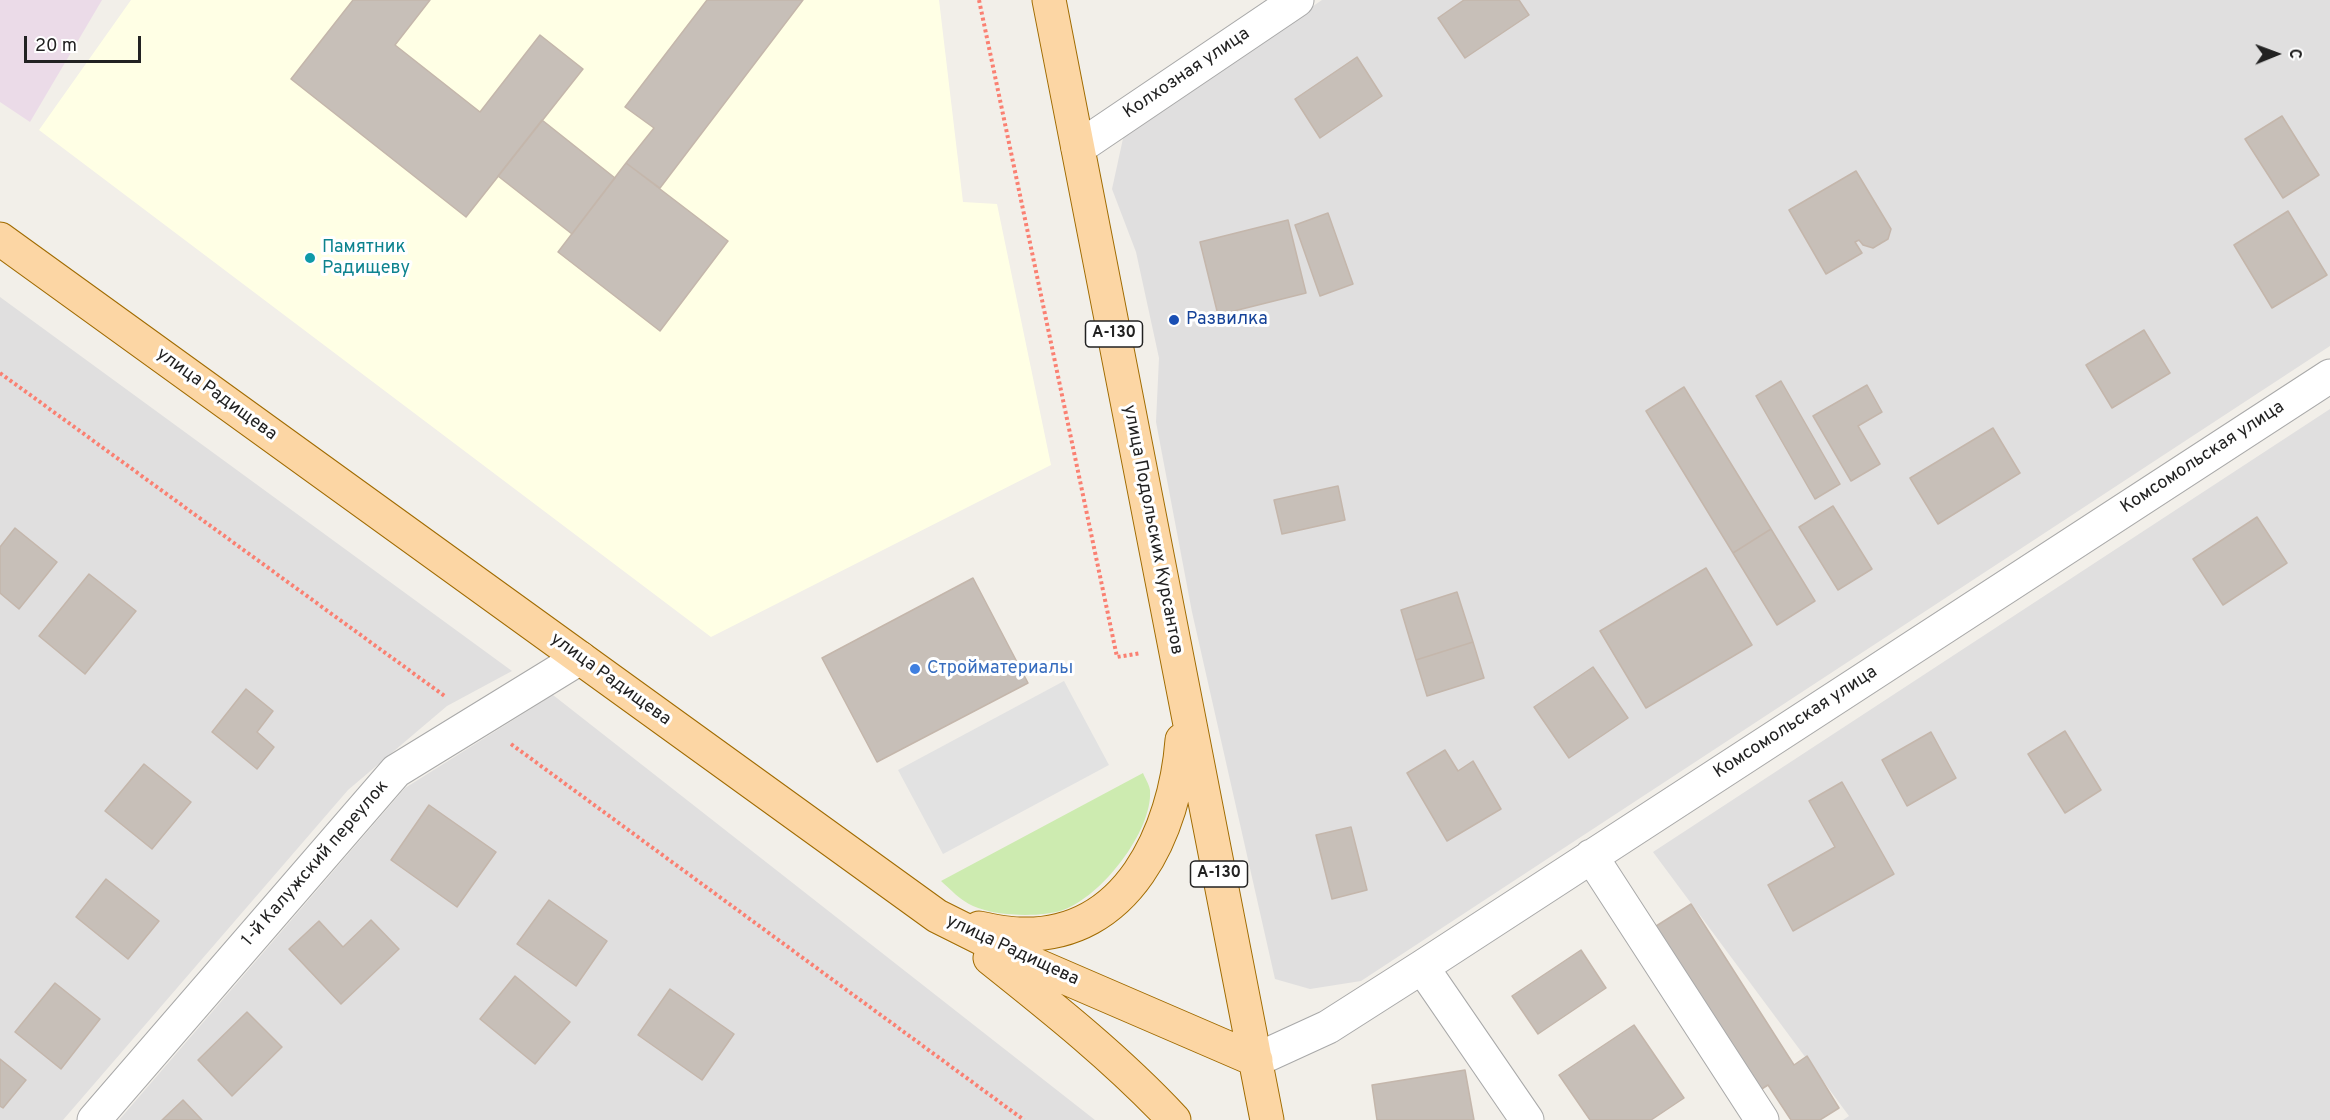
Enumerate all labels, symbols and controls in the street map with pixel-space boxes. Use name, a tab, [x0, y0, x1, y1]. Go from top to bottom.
scale bar	[27, 24, 144, 62]
street label: Колхозная улица	[1120, 24, 1254, 124]
north arrow	[2246, 24, 2306, 84]
text: 20 m	[35, 35, 77, 58]
text: С	[2284, 48, 2304, 59]
place label: Памятник Радищеву	[322, 237, 410, 280]
marker: Памятник Радищеву	[303, 251, 317, 265]
place label: Развилка	[1186, 309, 1268, 331]
marker: Развилка	[1167, 313, 1181, 327]
road number: А-130	[1086, 321, 1142, 347]
street label: улица Радищева	[151, 344, 281, 446]
street label: Комсомольская улица	[2117, 397, 2289, 519]
street label: улица Подольских Курсантов	[1117, 403, 1187, 657]
street label: улица Радищева	[545, 629, 675, 731]
place label: Стройматериалы	[927, 658, 1073, 680]
marker: Стройматериалы	[908, 662, 922, 676]
street label: Комсомольская улица	[1710, 662, 1882, 784]
street label: 1-й Калужский переулок	[238, 777, 394, 951]
road number: А-130	[1190, 861, 1248, 887]
street label: улица Радищева	[942, 911, 1082, 991]

